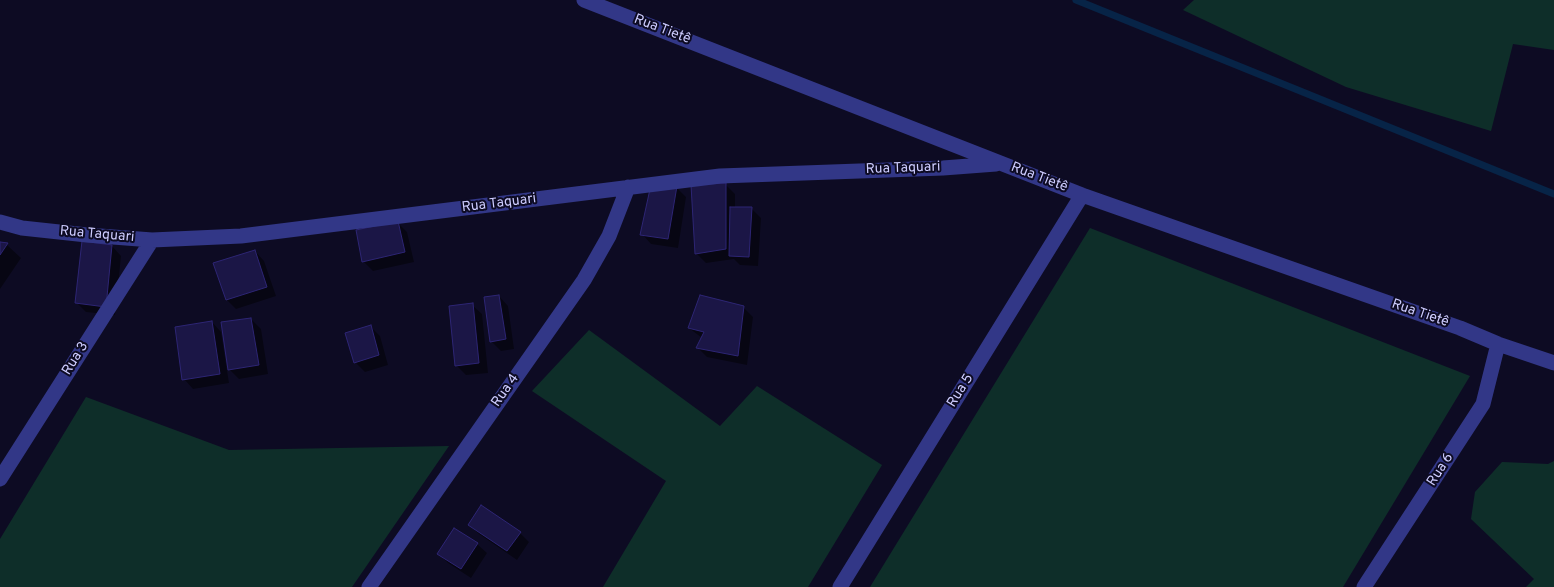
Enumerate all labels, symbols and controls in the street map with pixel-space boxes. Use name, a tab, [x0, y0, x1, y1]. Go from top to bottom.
street label: Rua Tietê	[631, 11, 693, 49]
street label: Rua Taquari	[865, 159, 941, 179]
street label: Rua Tietê	[1008, 159, 1070, 197]
street label: Rua Taquari	[461, 191, 537, 217]
street label: Rua Taquari	[59, 223, 135, 247]
street label: Rua Tietê	[1389, 296, 1451, 332]
street label: Rua 3	[59, 339, 93, 379]
street label: Rua 4	[489, 371, 523, 411]
street label: Rua 5	[944, 371, 978, 411]
street label: Rua 6	[1424, 450, 1458, 490]

